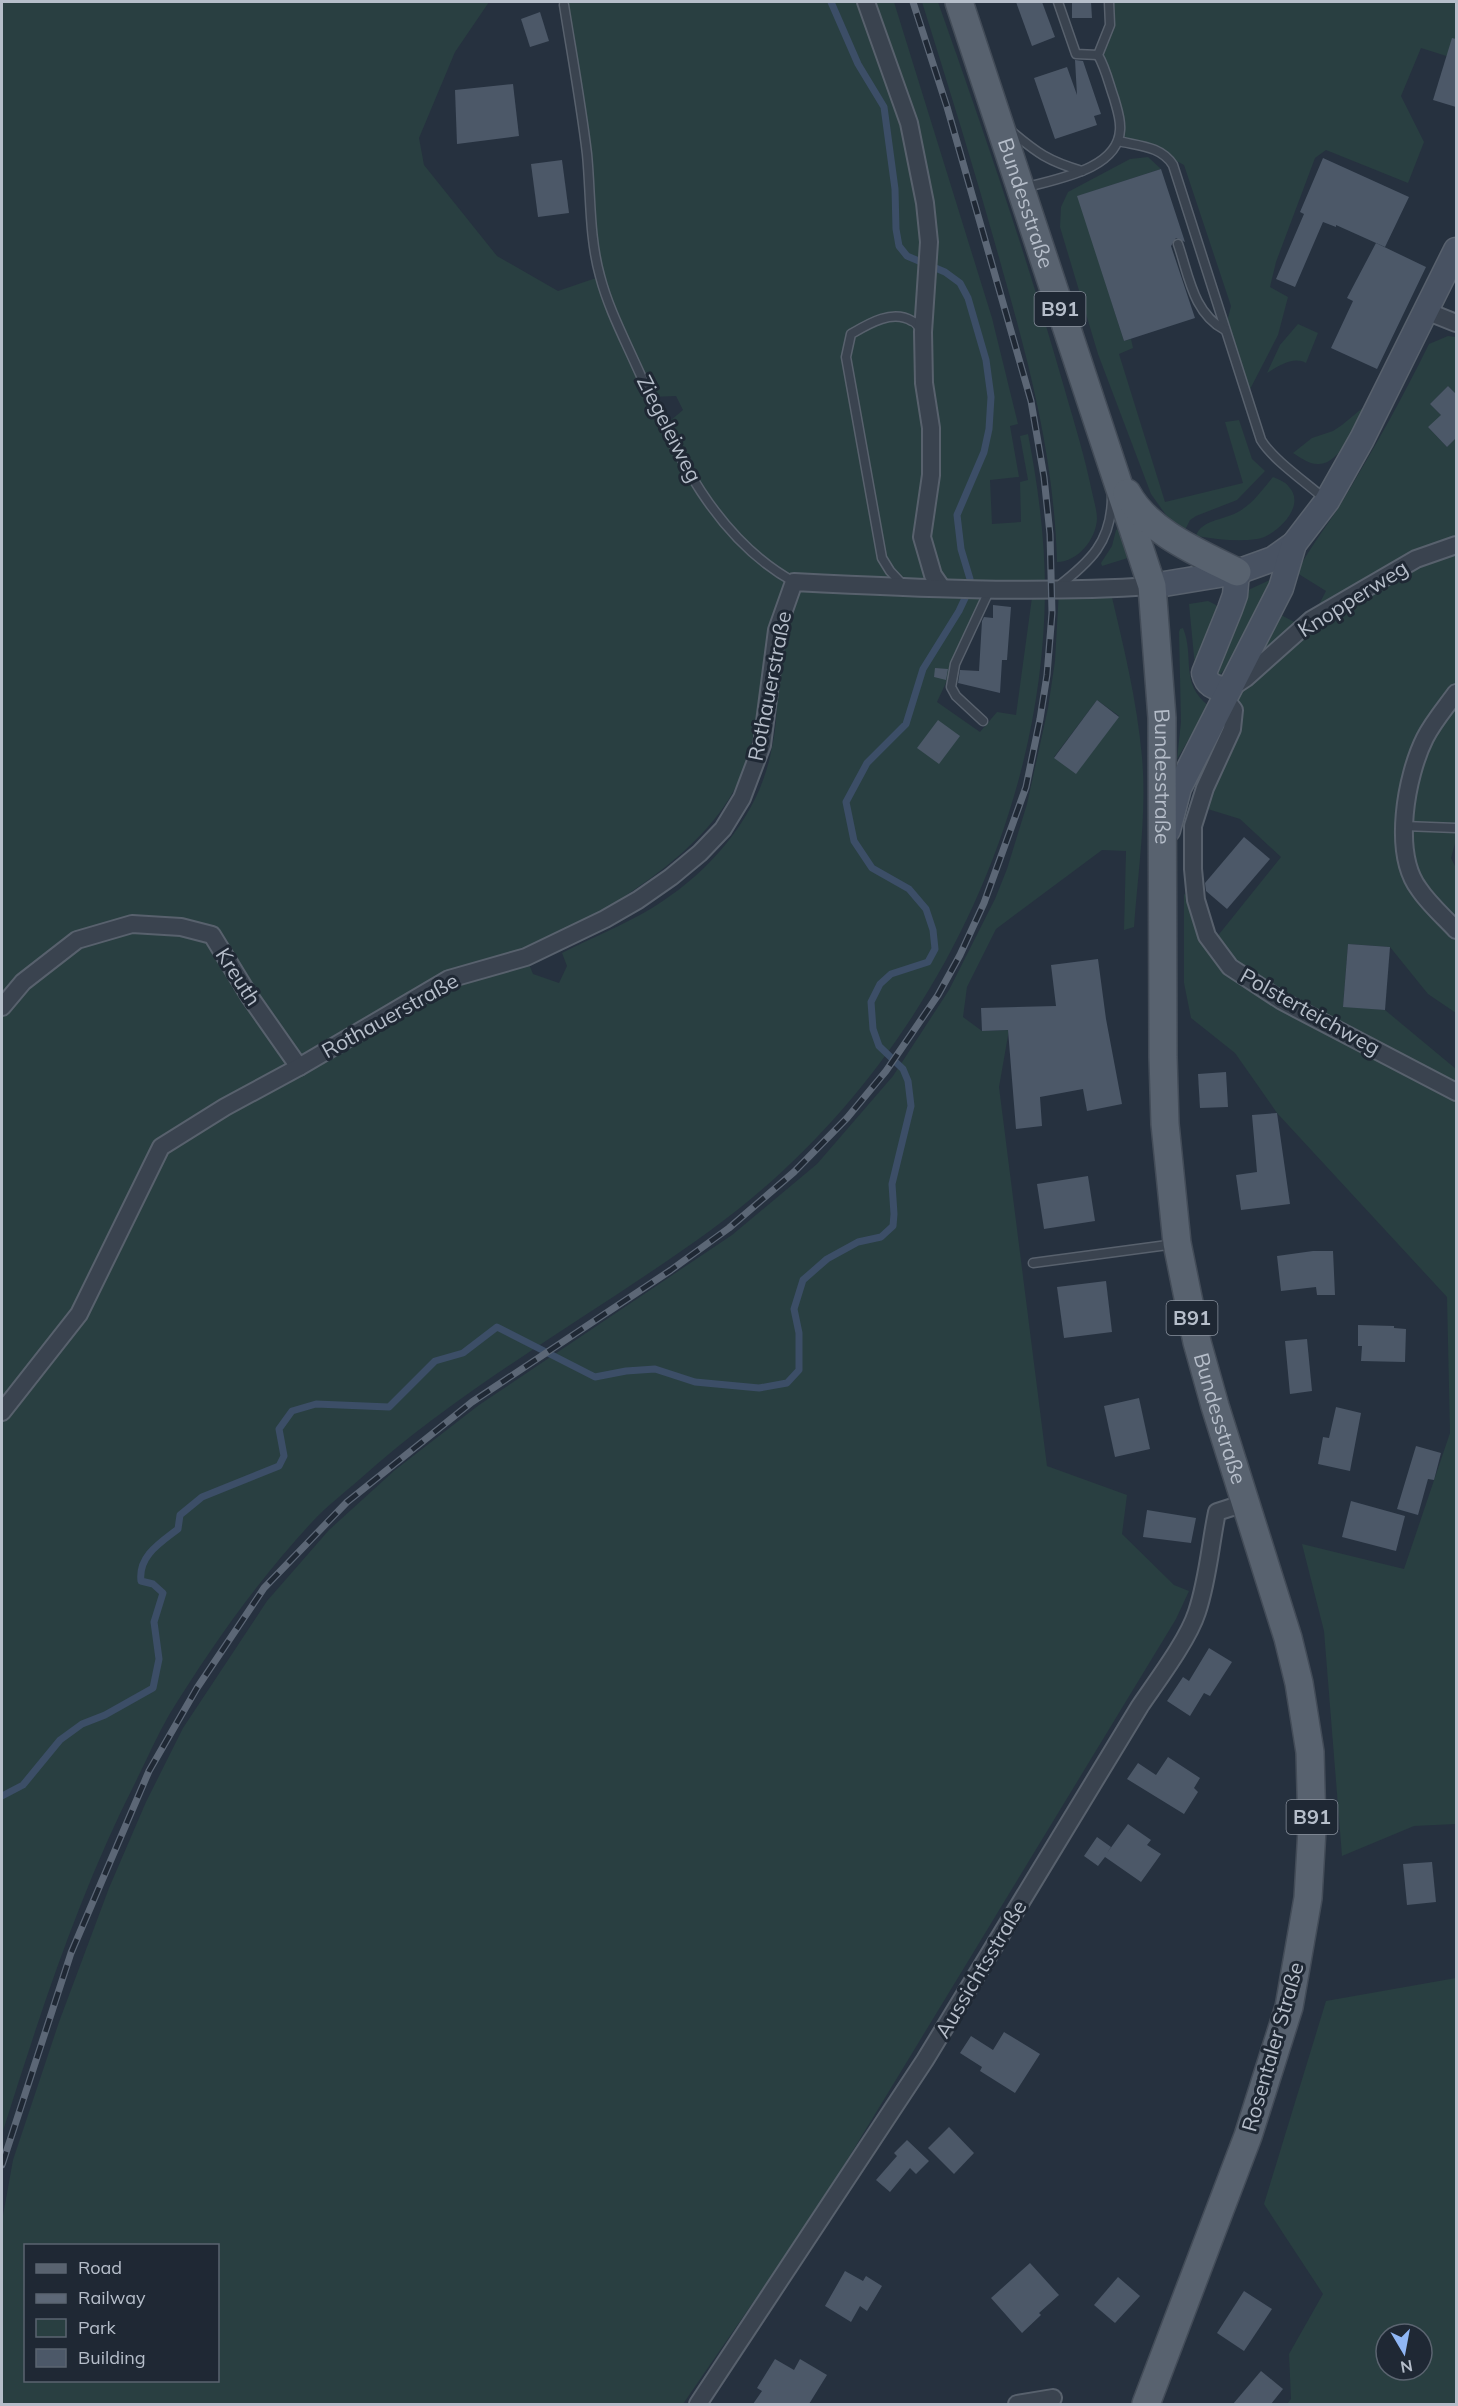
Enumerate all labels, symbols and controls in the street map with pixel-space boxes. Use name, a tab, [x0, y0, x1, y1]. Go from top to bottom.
street label: Bundesstraße	[993, 134, 1060, 272]
road number: B91	[1034, 292, 1086, 326]
street label: Ziegeleiweg	[632, 371, 708, 486]
street label: Knopperweg	[1293, 554, 1412, 642]
street label: Rothauerstraße	[742, 609, 796, 763]
street label: Bundesstraße	[1149, 708, 1176, 844]
street label: Kreuth	[211, 943, 267, 1010]
street label: Polsterteichweg	[1236, 962, 1385, 1060]
street label: Rothauerstraße	[317, 967, 462, 1063]
road number: B91	[1166, 1301, 1218, 1335]
street label: Bundesstraße	[1189, 1350, 1253, 1487]
road number: B91	[1286, 1800, 1338, 1834]
street label: Aussichtsstraße	[929, 1895, 1032, 2042]
street label: Rosentaler Straße	[1235, 1959, 1309, 2134]
legend	[24, 2244, 219, 2382]
text: Road	[78, 2256, 122, 2279]
text: Railway	[78, 2286, 146, 2309]
text: Park	[78, 2316, 117, 2339]
north arrow	[1374, 2322, 1434, 2382]
text: Building	[78, 2346, 146, 2369]
text: N	[1399, 2356, 1414, 2378]

